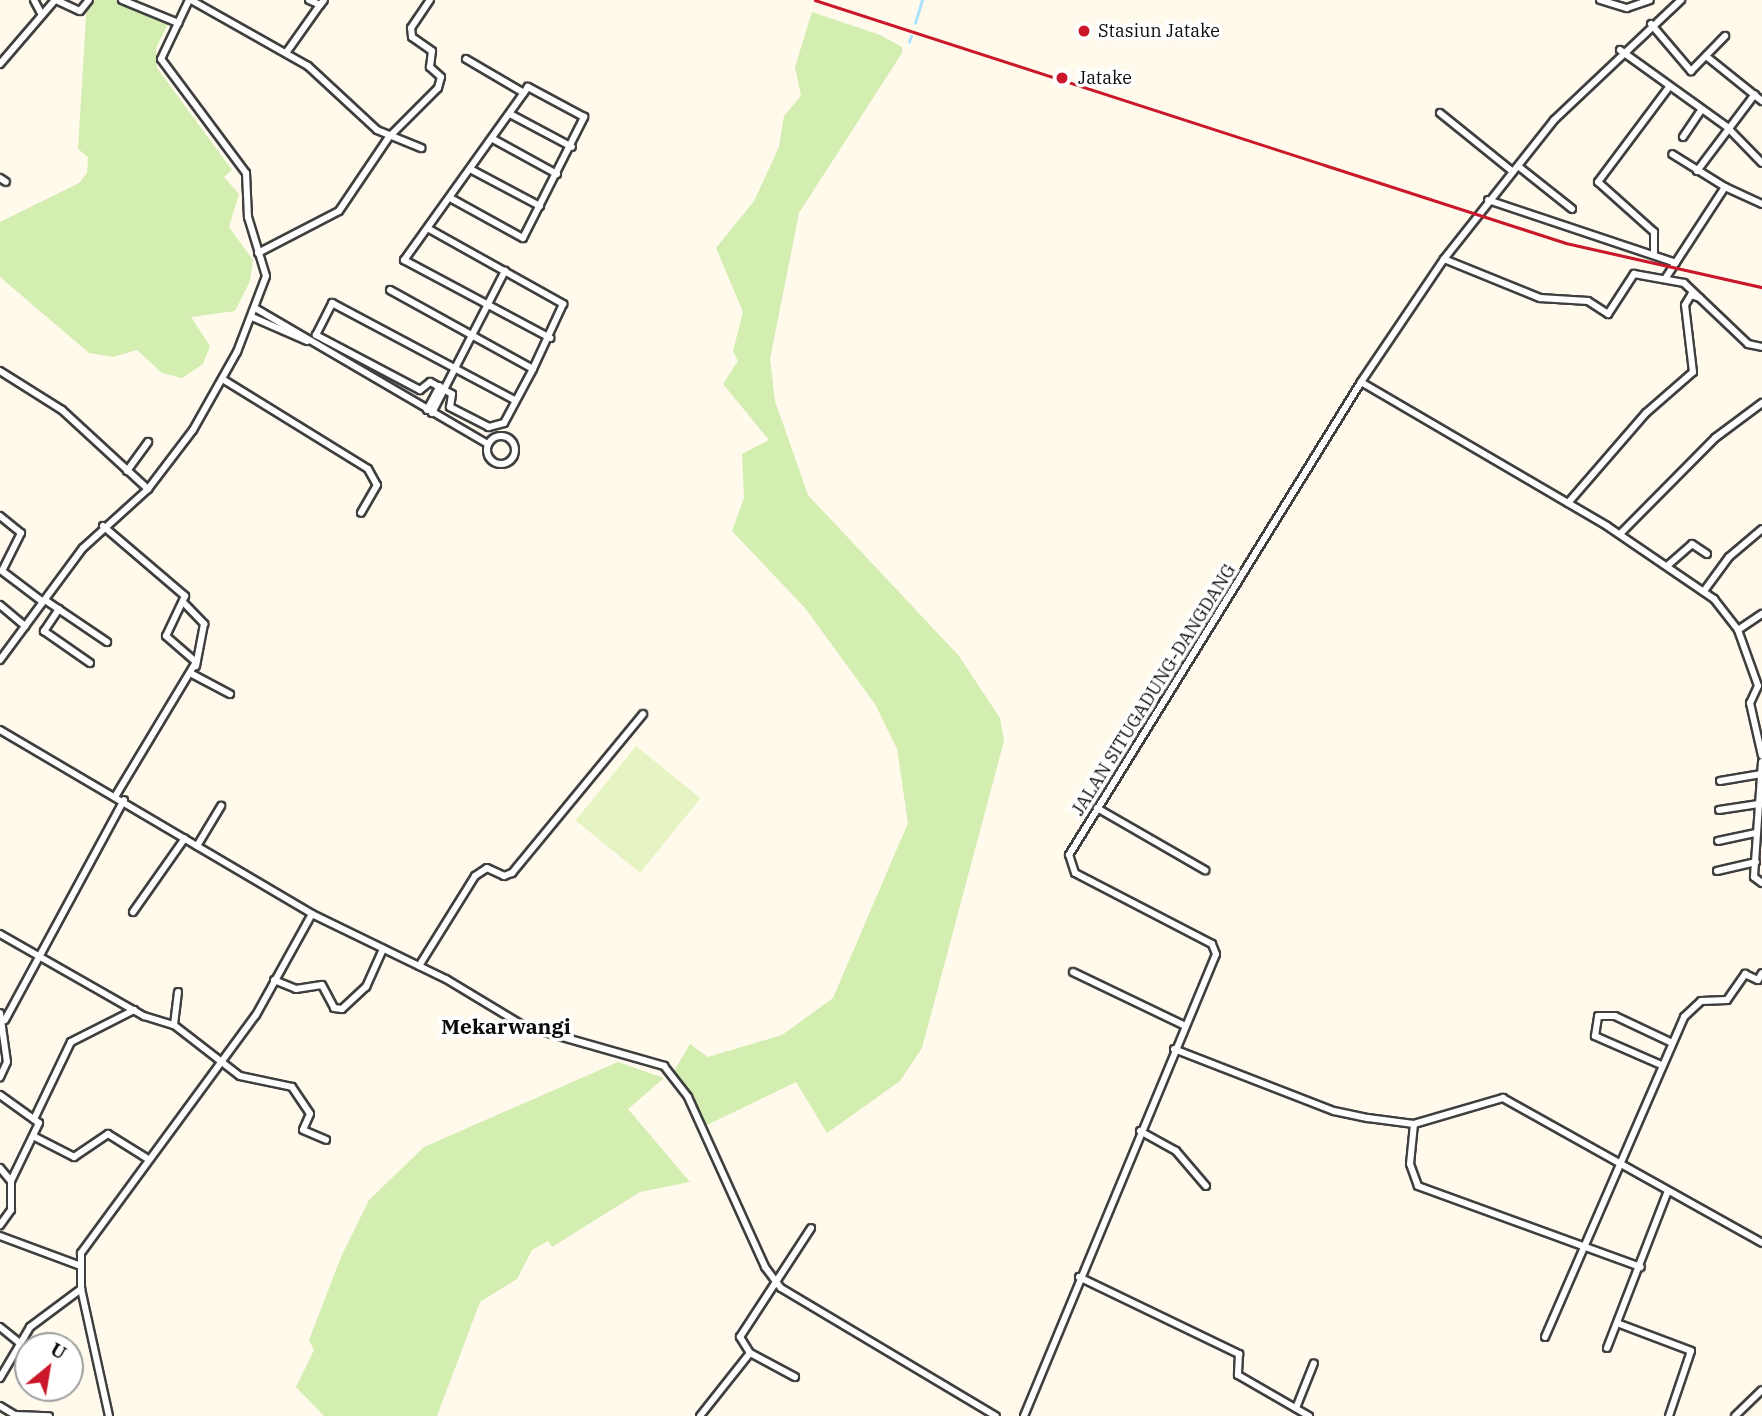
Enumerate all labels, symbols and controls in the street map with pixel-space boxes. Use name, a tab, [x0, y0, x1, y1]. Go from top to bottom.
place label: Stasiun Jatake	[1098, 20, 1220, 42]
marker: Stasiun Jatake	[1076, 23, 1092, 39]
place label: Jatake	[1078, 67, 1132, 89]
marker: Jatake	[1052, 68, 1072, 88]
street label: JALAN SITUGADUNG-DANGDANG	[1067, 560, 1241, 820]
district label: Mekarwangi	[441, 1013, 571, 1039]
north arrow	[14, 1332, 84, 1402]
text: U	[46, 1336, 71, 1365]

